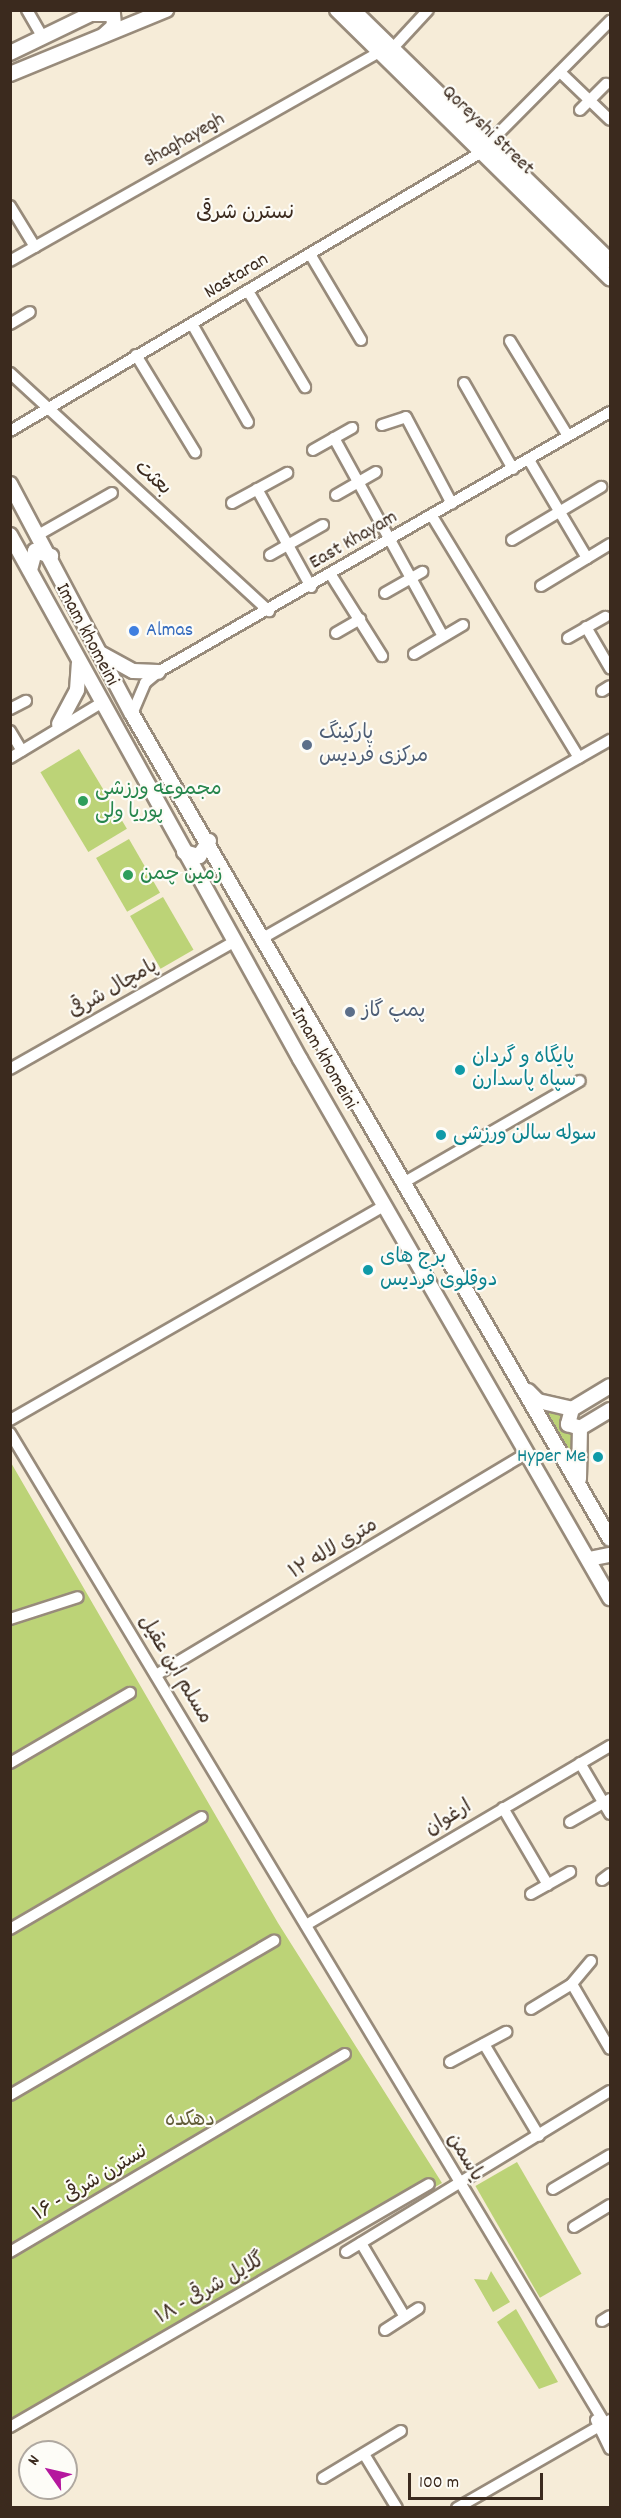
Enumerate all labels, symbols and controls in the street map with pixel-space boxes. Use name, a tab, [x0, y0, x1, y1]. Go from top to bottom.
street label: Qoreyshi Street	[436, 81, 538, 181]
street label: Shaghayegh	[140, 108, 230, 174]
district label: نسترن شرقی	[196, 201, 294, 227]
street label: Nastaran	[201, 249, 273, 305]
street label: بعثت	[129, 456, 175, 502]
street label: East Khayam	[306, 506, 402, 576]
street label: Imam khomeini	[49, 579, 123, 691]
place label: Almas	[146, 619, 193, 643]
marker: Almas	[127, 624, 141, 638]
place label: پارکینگ مرکزی فردیس	[319, 722, 428, 769]
marker: پارکینگ مرکزی فردیس	[300, 738, 314, 752]
place label: مجموعه ورزشی پوریا ولی	[95, 778, 222, 825]
marker: مجموعه ورزشی پوریا ولی	[76, 794, 90, 808]
place label: زمین چمن	[140, 863, 223, 887]
marker: زمین چمن	[121, 868, 135, 882]
street label: پامچال شرقی	[65, 955, 163, 1025]
place label: پمپ گاز	[362, 1000, 425, 1024]
street label: Imam khomeini	[284, 1004, 362, 1114]
marker: پمپ گاز	[343, 1005, 357, 1019]
place label: پایگاه و گردان سپاه پاسدارن	[472, 1046, 576, 1093]
marker: پایگاه و گردان سپاه پاسدارن	[453, 1063, 467, 1077]
place label: سوله سالن ورزشی	[453, 1123, 597, 1147]
marker: سوله سالن ورزشی	[434, 1128, 448, 1142]
place label: برج های دوقلوی فردیس	[380, 1246, 497, 1293]
marker: برج های دوقلوی فردیس	[361, 1263, 375, 1277]
place label: Hyper Me	[517, 1445, 586, 1469]
marker: Hyper Me	[591, 1450, 605, 1464]
street label: ۱۲ متری لاله	[285, 1514, 383, 1586]
street label: مسلم ابن عقیل	[132, 1611, 216, 1729]
street label: ارغوان	[421, 1796, 477, 1842]
park label: دهکده	[165, 2109, 215, 2133]
street label: یاسمن	[440, 2129, 488, 2187]
street label: نسترن شرقی - ۱۶	[30, 2141, 152, 2227]
street label: گلایل شرقی - ۱۸	[152, 2249, 270, 2331]
north arrow	[18, 2440, 78, 2500]
text: N	[23, 2451, 46, 2470]
scale bar	[411, 2461, 546, 2499]
text: 100 m	[419, 2471, 459, 2496]

